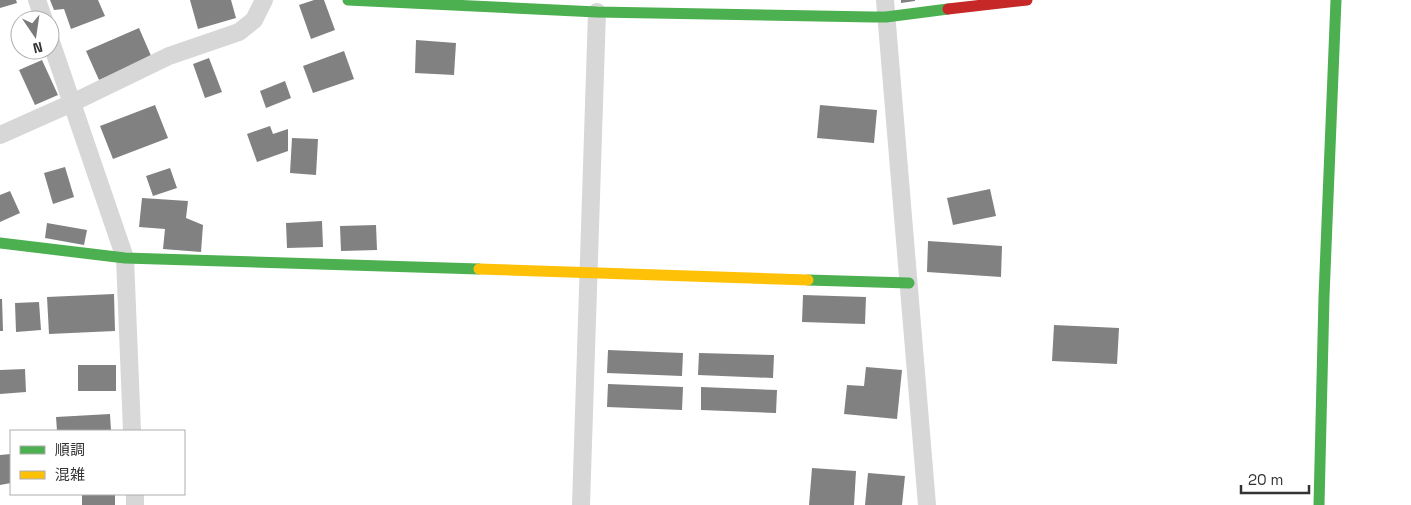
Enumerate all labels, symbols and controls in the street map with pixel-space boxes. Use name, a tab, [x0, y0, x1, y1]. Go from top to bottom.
north arrow	[10, 10, 60, 60]
text: N	[31, 38, 45, 57]
legend	[10, 430, 185, 495]
text: 順調	[55, 440, 85, 459]
scale bar	[1241, 462, 1308, 494]
text: 混雑	[55, 465, 85, 484]
text: 20 m	[1248, 470, 1283, 489]

